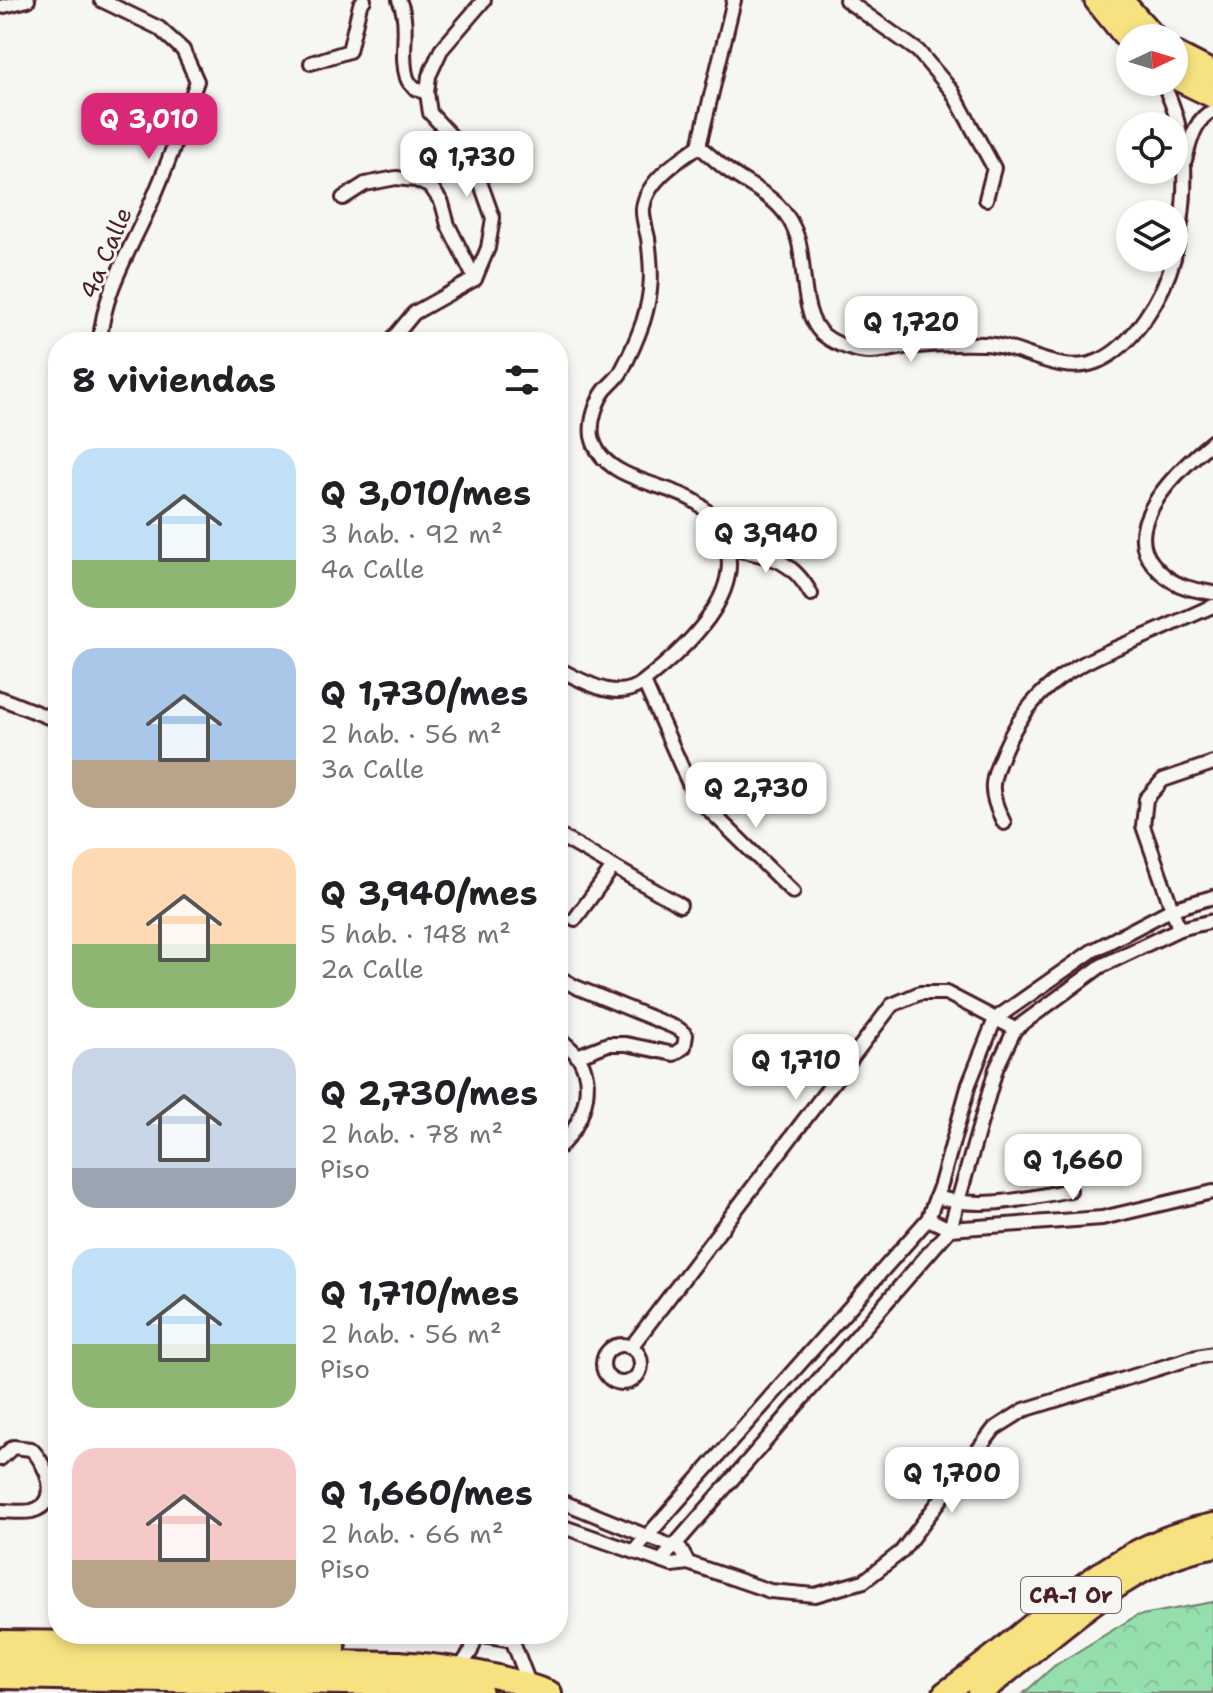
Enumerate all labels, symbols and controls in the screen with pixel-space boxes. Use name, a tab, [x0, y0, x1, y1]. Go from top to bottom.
north arrow	[1116, 24, 1188, 96]
map controls	[1116, 24, 1188, 272]
pin: Q 3,010	[75, 93, 223, 161]
text: Q 3,010	[99, 101, 199, 136]
button: locate	[1116, 112, 1188, 184]
pin: Q 1,730	[393, 131, 541, 199]
text: Q 1,730	[418, 139, 516, 174]
button: layers	[1116, 200, 1188, 272]
street label: 4a Calle	[72, 202, 140, 304]
pin: Q 1,720	[837, 296, 985, 364]
text: Q 1,720	[863, 304, 959, 339]
text: 8 viviendas	[72, 357, 276, 403]
icon: filters	[500, 358, 544, 402]
text: Q 3,010/mes	[320, 470, 531, 516]
icon: home	[136, 480, 232, 576]
pin: Q 3,940	[692, 507, 840, 575]
text: Q 3,940	[714, 515, 818, 550]
text: 3 hab. · 92 m²	[320, 516, 503, 551]
text: 4a Calle	[320, 551, 425, 586]
text: Q 1,730/mes	[320, 670, 528, 716]
icon: home	[136, 680, 232, 776]
text: 2 hab. · 56 m²	[320, 716, 502, 751]
text: 3a Calle	[320, 751, 424, 786]
pin: Q 2,730	[682, 762, 830, 830]
text: Q 2,730	[704, 770, 808, 805]
text: Q 3,940/mes	[320, 870, 538, 916]
icon: home	[136, 880, 232, 976]
text: 5 hab. · 148 m²	[320, 916, 511, 951]
text: 2a Calle	[320, 951, 424, 986]
pin: Q 1,710	[722, 1034, 870, 1102]
text: Q 1,710	[751, 1042, 841, 1077]
text: Q 2,730/mes	[320, 1070, 538, 1116]
icon: home	[136, 1080, 232, 1176]
text: 2 hab. · 78 m²	[320, 1116, 503, 1151]
pin: Q 1,660	[999, 1134, 1147, 1202]
text: Q 1,660	[1023, 1142, 1123, 1177]
text: Piso	[320, 1151, 370, 1186]
text: Q 1,710/mes	[320, 1270, 519, 1316]
icon: home	[136, 1280, 232, 1376]
text: 2 hab. · 56 m²	[320, 1316, 502, 1351]
text: Piso	[320, 1351, 370, 1386]
pin: Q 1,700	[878, 1447, 1026, 1515]
text: Q 1,700	[903, 1455, 1001, 1490]
text: Q 1,660/mes	[320, 1470, 533, 1516]
icon: home	[136, 1480, 232, 1576]
text: 2 hab. · 66 m²	[320, 1516, 504, 1551]
text: Piso	[320, 1551, 370, 1586]
road number: CA-1 Or	[1021, 1577, 1121, 1613]

